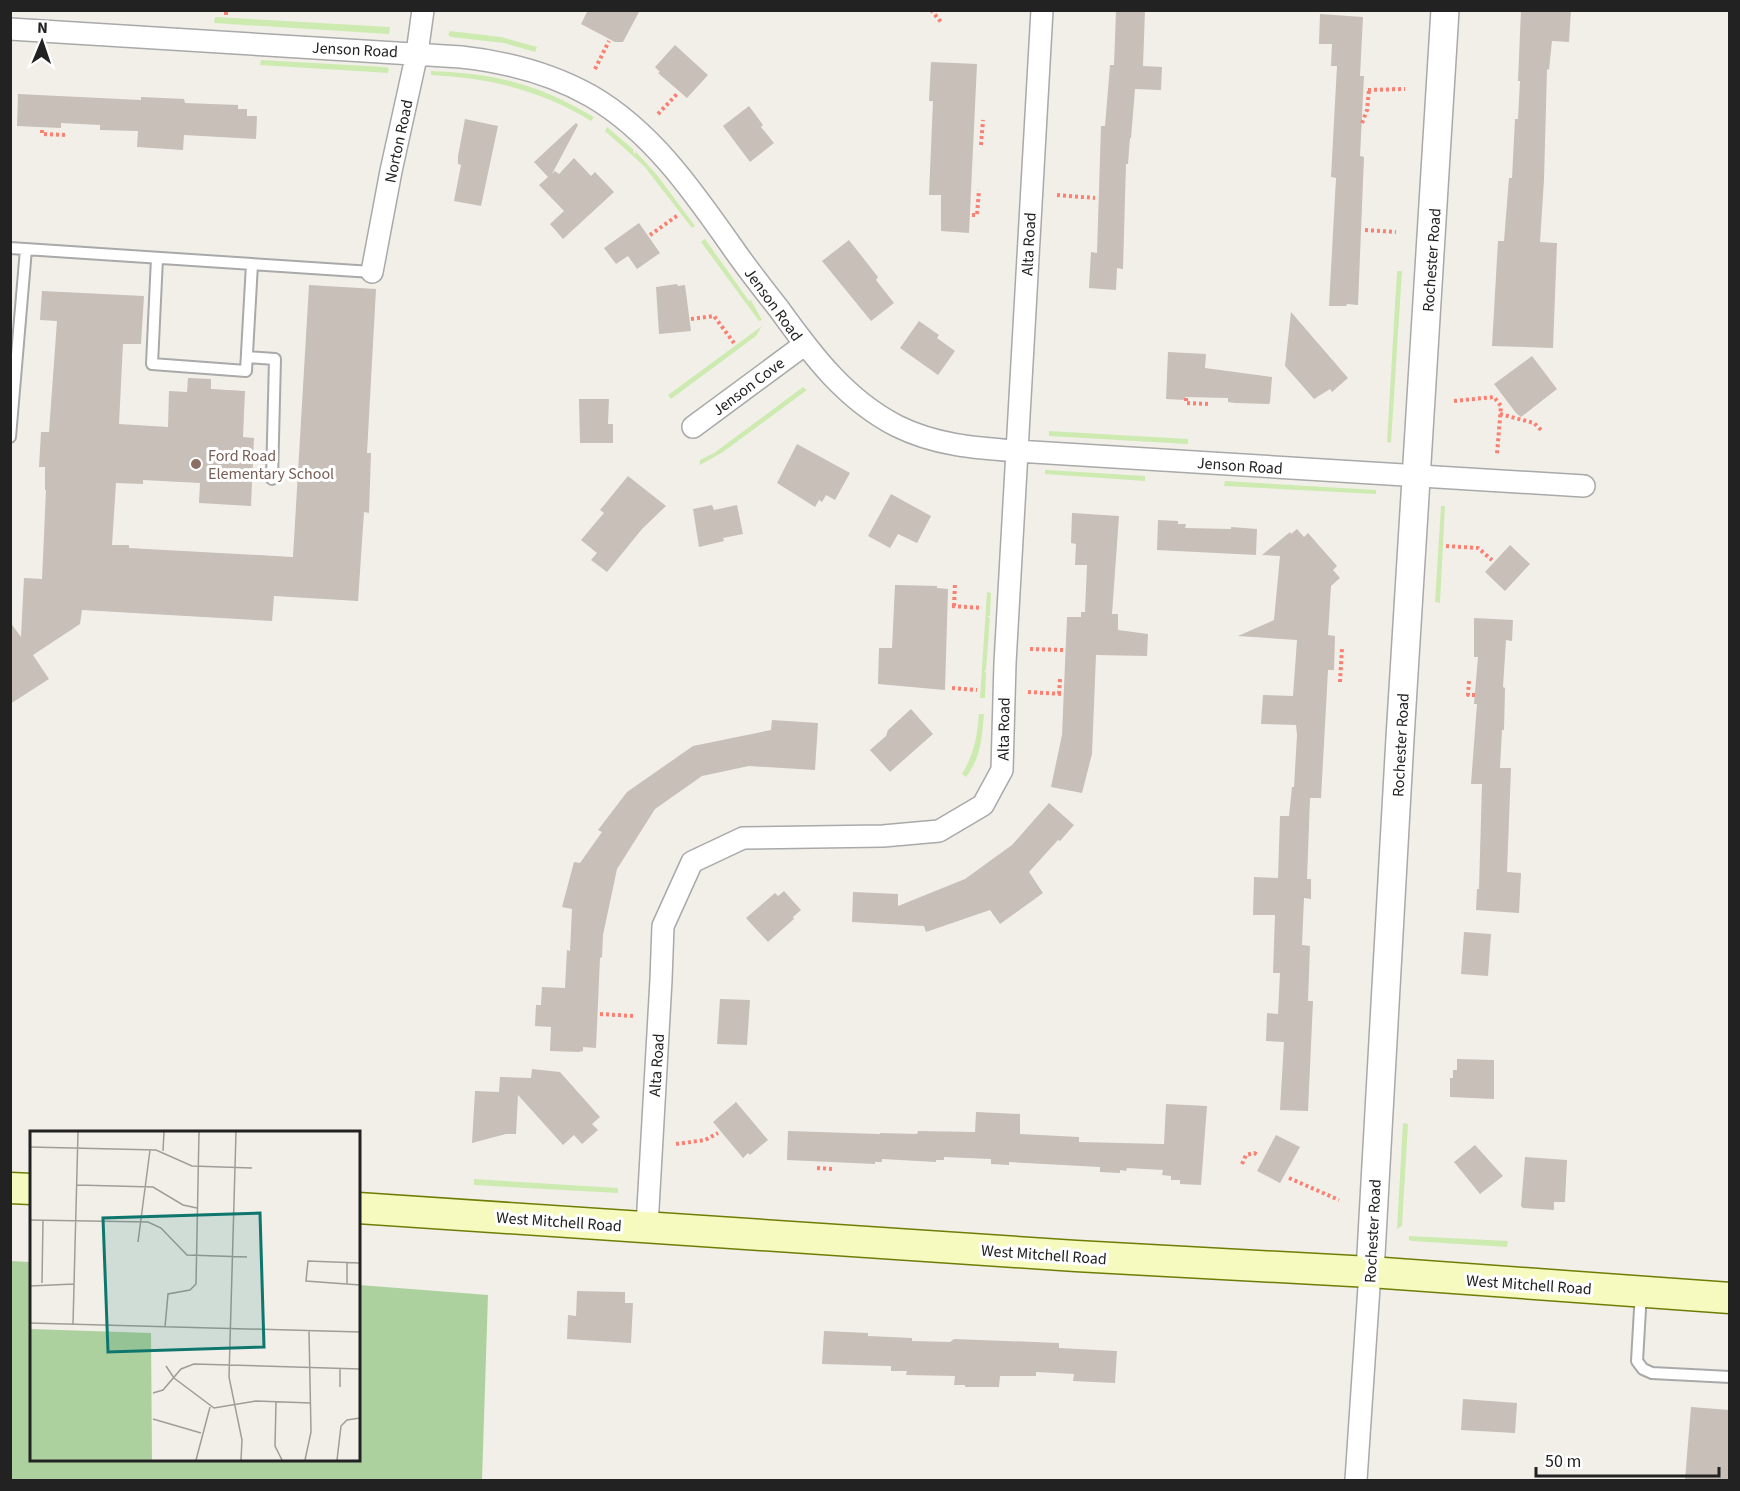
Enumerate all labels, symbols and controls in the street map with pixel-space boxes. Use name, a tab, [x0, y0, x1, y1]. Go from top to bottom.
north arrow	[12, 12, 72, 72]
text: N	[37, 17, 48, 39]
street label: Jenson Road	[311, 37, 398, 63]
street label: Norton Road	[379, 97, 419, 185]
street label: Rochester Road	[1417, 207, 1447, 313]
street label: Alta Road	[1016, 212, 1042, 276]
street label: Jenson Road	[739, 263, 807, 346]
street label: Jenson Cove	[708, 352, 789, 421]
place label: Ford Road Elementary School	[208, 445, 334, 485]
street label: Jenson Road	[1196, 452, 1284, 480]
marker: Ford Road Elementary School	[189, 457, 203, 471]
street label: Rochester Road	[1387, 692, 1415, 798]
street label: Alta Road	[992, 697, 1016, 761]
street label: Alta Road	[644, 1033, 670, 1097]
inset map	[30, 1131, 360, 1461]
street label: Rochester Road	[1359, 1178, 1387, 1284]
street label: West Mitchell Road	[495, 1207, 622, 1237]
street label: West Mitchell Road	[980, 1240, 1107, 1270]
street label: West Mitchell Road	[1465, 1270, 1592, 1300]
scale bar	[1536, 1440, 1719, 1478]
text: 50 m	[1545, 1449, 1581, 1474]

